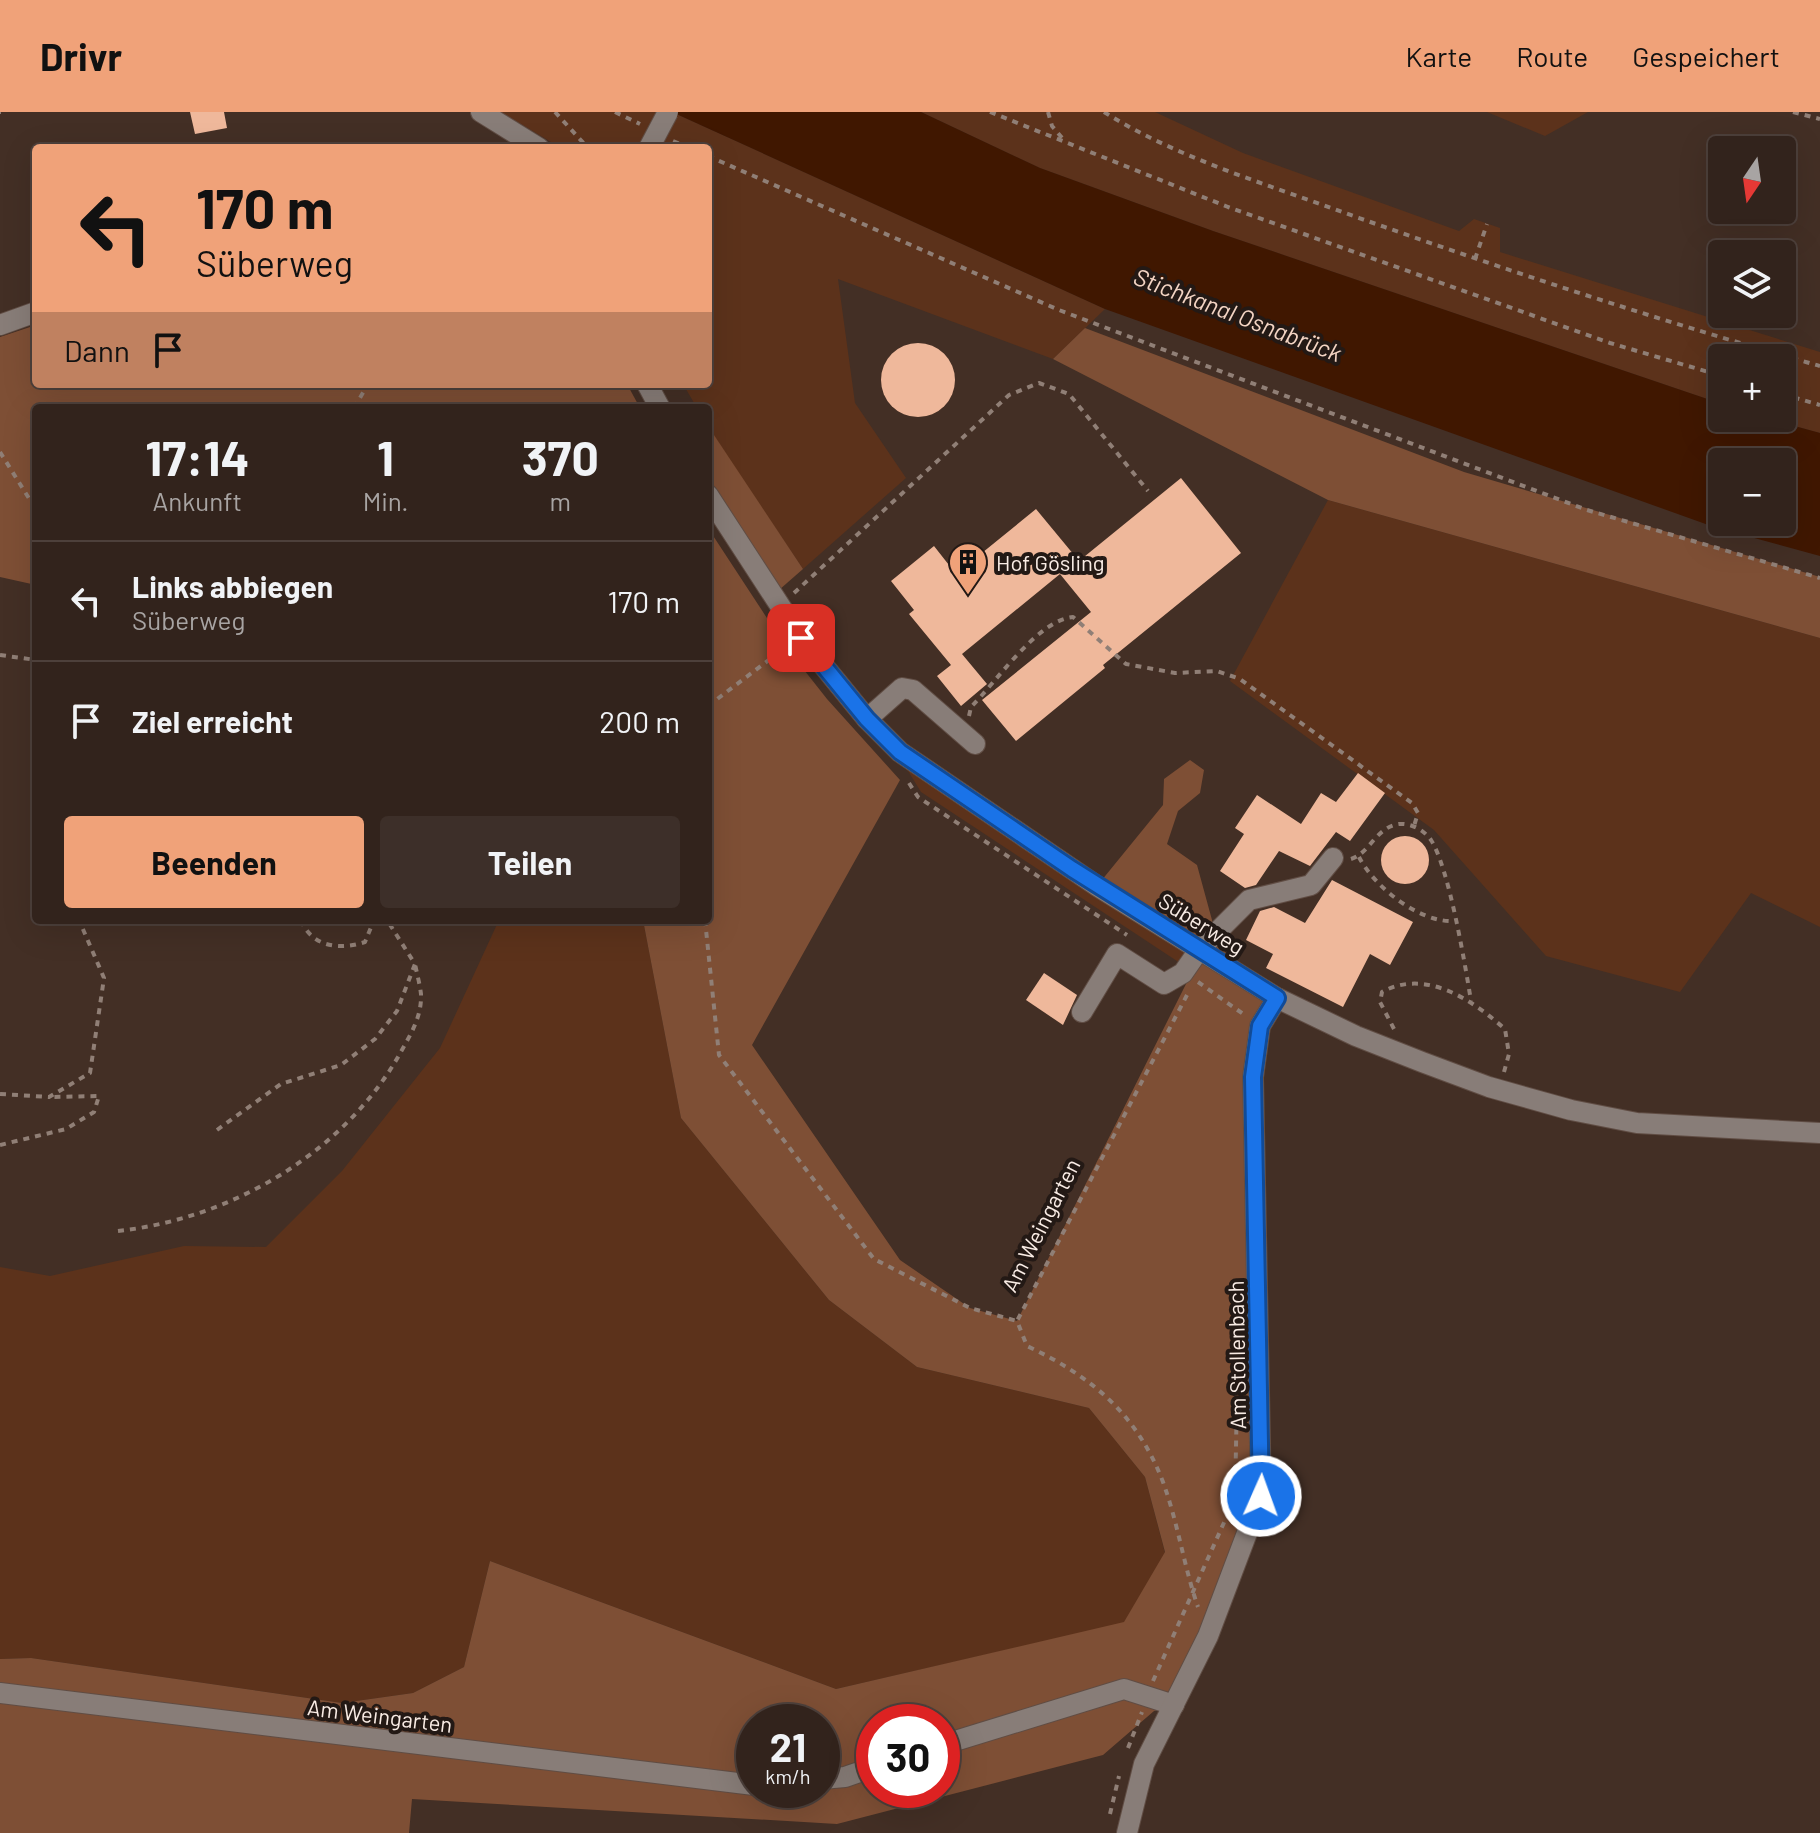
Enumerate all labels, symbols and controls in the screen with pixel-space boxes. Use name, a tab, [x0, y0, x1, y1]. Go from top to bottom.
text: Drivr	[40, 33, 122, 79]
text: Karte	[1406, 39, 1472, 73]
text: Route	[1516, 39, 1588, 73]
text: Gespeichert	[1632, 39, 1780, 73]
north arrow	[1708, 136, 1796, 224]
map controls	[1708, 136, 1796, 536]
text: 170 m	[196, 173, 333, 240]
icon: left	[64, 176, 168, 280]
button: layers	[1708, 240, 1796, 328]
text: Süberweg	[196, 241, 353, 284]
water label: Stichkanal Osnabrück	[1130, 261, 1346, 367]
icon: arrive	[146, 328, 190, 372]
text: Dann	[64, 332, 130, 368]
button: +	[1708, 344, 1796, 432]
text: 17:14	[145, 428, 249, 486]
text: 1	[377, 428, 394, 486]
text: 370	[522, 428, 599, 486]
button: −	[1708, 448, 1796, 536]
text: Ankunft	[153, 485, 242, 516]
text: Min.	[363, 485, 409, 516]
text: m	[549, 485, 571, 516]
building icon: Hof Gösling	[947, 541, 989, 596]
place label: Hof Gösling	[996, 549, 1105, 575]
text: Links abbiegen	[132, 568, 333, 604]
icon: left	[64, 579, 108, 623]
text: 170 m	[608, 583, 680, 619]
text: Süberweg	[132, 604, 245, 635]
pin	[767, 604, 835, 672]
icon: arrive	[779, 616, 823, 660]
icon: arrive	[64, 699, 108, 743]
text: Ziel erreicht	[132, 703, 293, 739]
text: 200 m	[599, 703, 680, 739]
button: Beenden	[64, 816, 364, 908]
button: Teilen	[380, 816, 680, 908]
street label: Süberweg	[1154, 887, 1250, 959]
street label: Am Weingarten	[995, 1154, 1085, 1296]
street label: Am Stollenbach	[1222, 1280, 1250, 1430]
position arrow	[1219, 1454, 1303, 1538]
street label: Am Weingarten	[306, 1693, 454, 1737]
speed limit sign: 30	[856, 1704, 960, 1808]
text: 21	[770, 1722, 806, 1770]
text: km/h	[765, 1764, 811, 1788]

